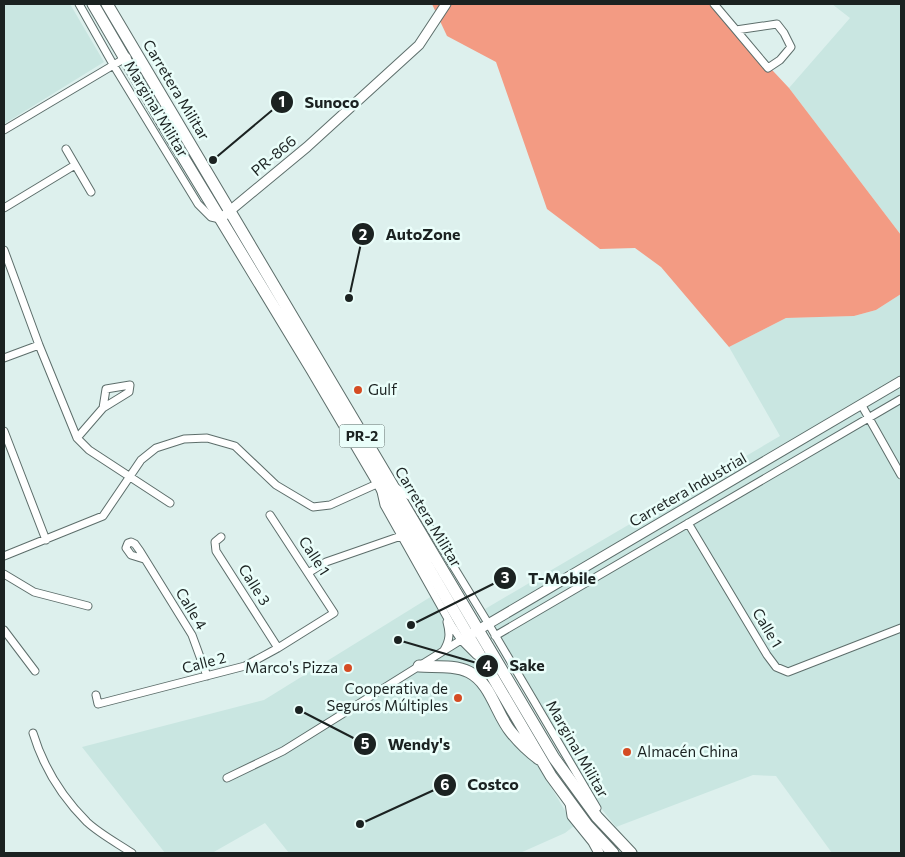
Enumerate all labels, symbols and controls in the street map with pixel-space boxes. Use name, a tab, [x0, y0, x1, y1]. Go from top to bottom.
street label: Carretera Militar	[140, 36, 214, 143]
street label: Marginal Militar	[121, 57, 193, 160]
callout: Sunoco	[269, 87, 369, 118]
text: 1	[279, 92, 285, 110]
text: Sunoco	[305, 92, 360, 111]
street label: PR-866	[247, 131, 299, 179]
callout: AutoZone	[351, 219, 471, 250]
text: AutoZone	[386, 224, 460, 243]
text: 2	[359, 225, 367, 243]
place label: Gulf	[368, 380, 397, 398]
marker: Gulf	[352, 384, 364, 396]
road number: PR-2	[340, 424, 384, 448]
street label: Carretera Industrial	[626, 448, 749, 530]
street label: Carretera Militar	[392, 463, 466, 570]
street label: Calle 1	[296, 533, 334, 578]
street label: Calle 3	[235, 561, 274, 608]
callout: T-Mobile	[493, 563, 606, 594]
text: 3	[501, 568, 510, 586]
text: T-Mobile	[528, 568, 596, 587]
street label: Calle 4	[172, 584, 211, 633]
street label: Calle 1	[749, 604, 787, 651]
street label: Calle 2	[180, 648, 228, 677]
callout: Sake	[475, 650, 555, 681]
text: Sake	[509, 655, 545, 674]
text: 4	[482, 656, 492, 674]
place label: Marco's Pizza	[245, 658, 338, 676]
marker: Marco's Pizza	[342, 662, 354, 674]
place label: Cooperativa de Seguros Múltiples	[327, 679, 448, 714]
marker: Cooperativa de Seguros Múltiples	[452, 692, 464, 704]
street label: Marginal Militar	[543, 697, 613, 800]
callout: Wendy's	[352, 729, 460, 760]
text: 5	[361, 734, 370, 752]
text: Wendy's	[388, 734, 450, 753]
place label: Almacén China	[637, 742, 738, 760]
marker: Almacén China	[621, 746, 633, 758]
callout: Costco	[432, 769, 529, 800]
text: Costco	[467, 774, 519, 793]
text: 6	[440, 775, 450, 793]

